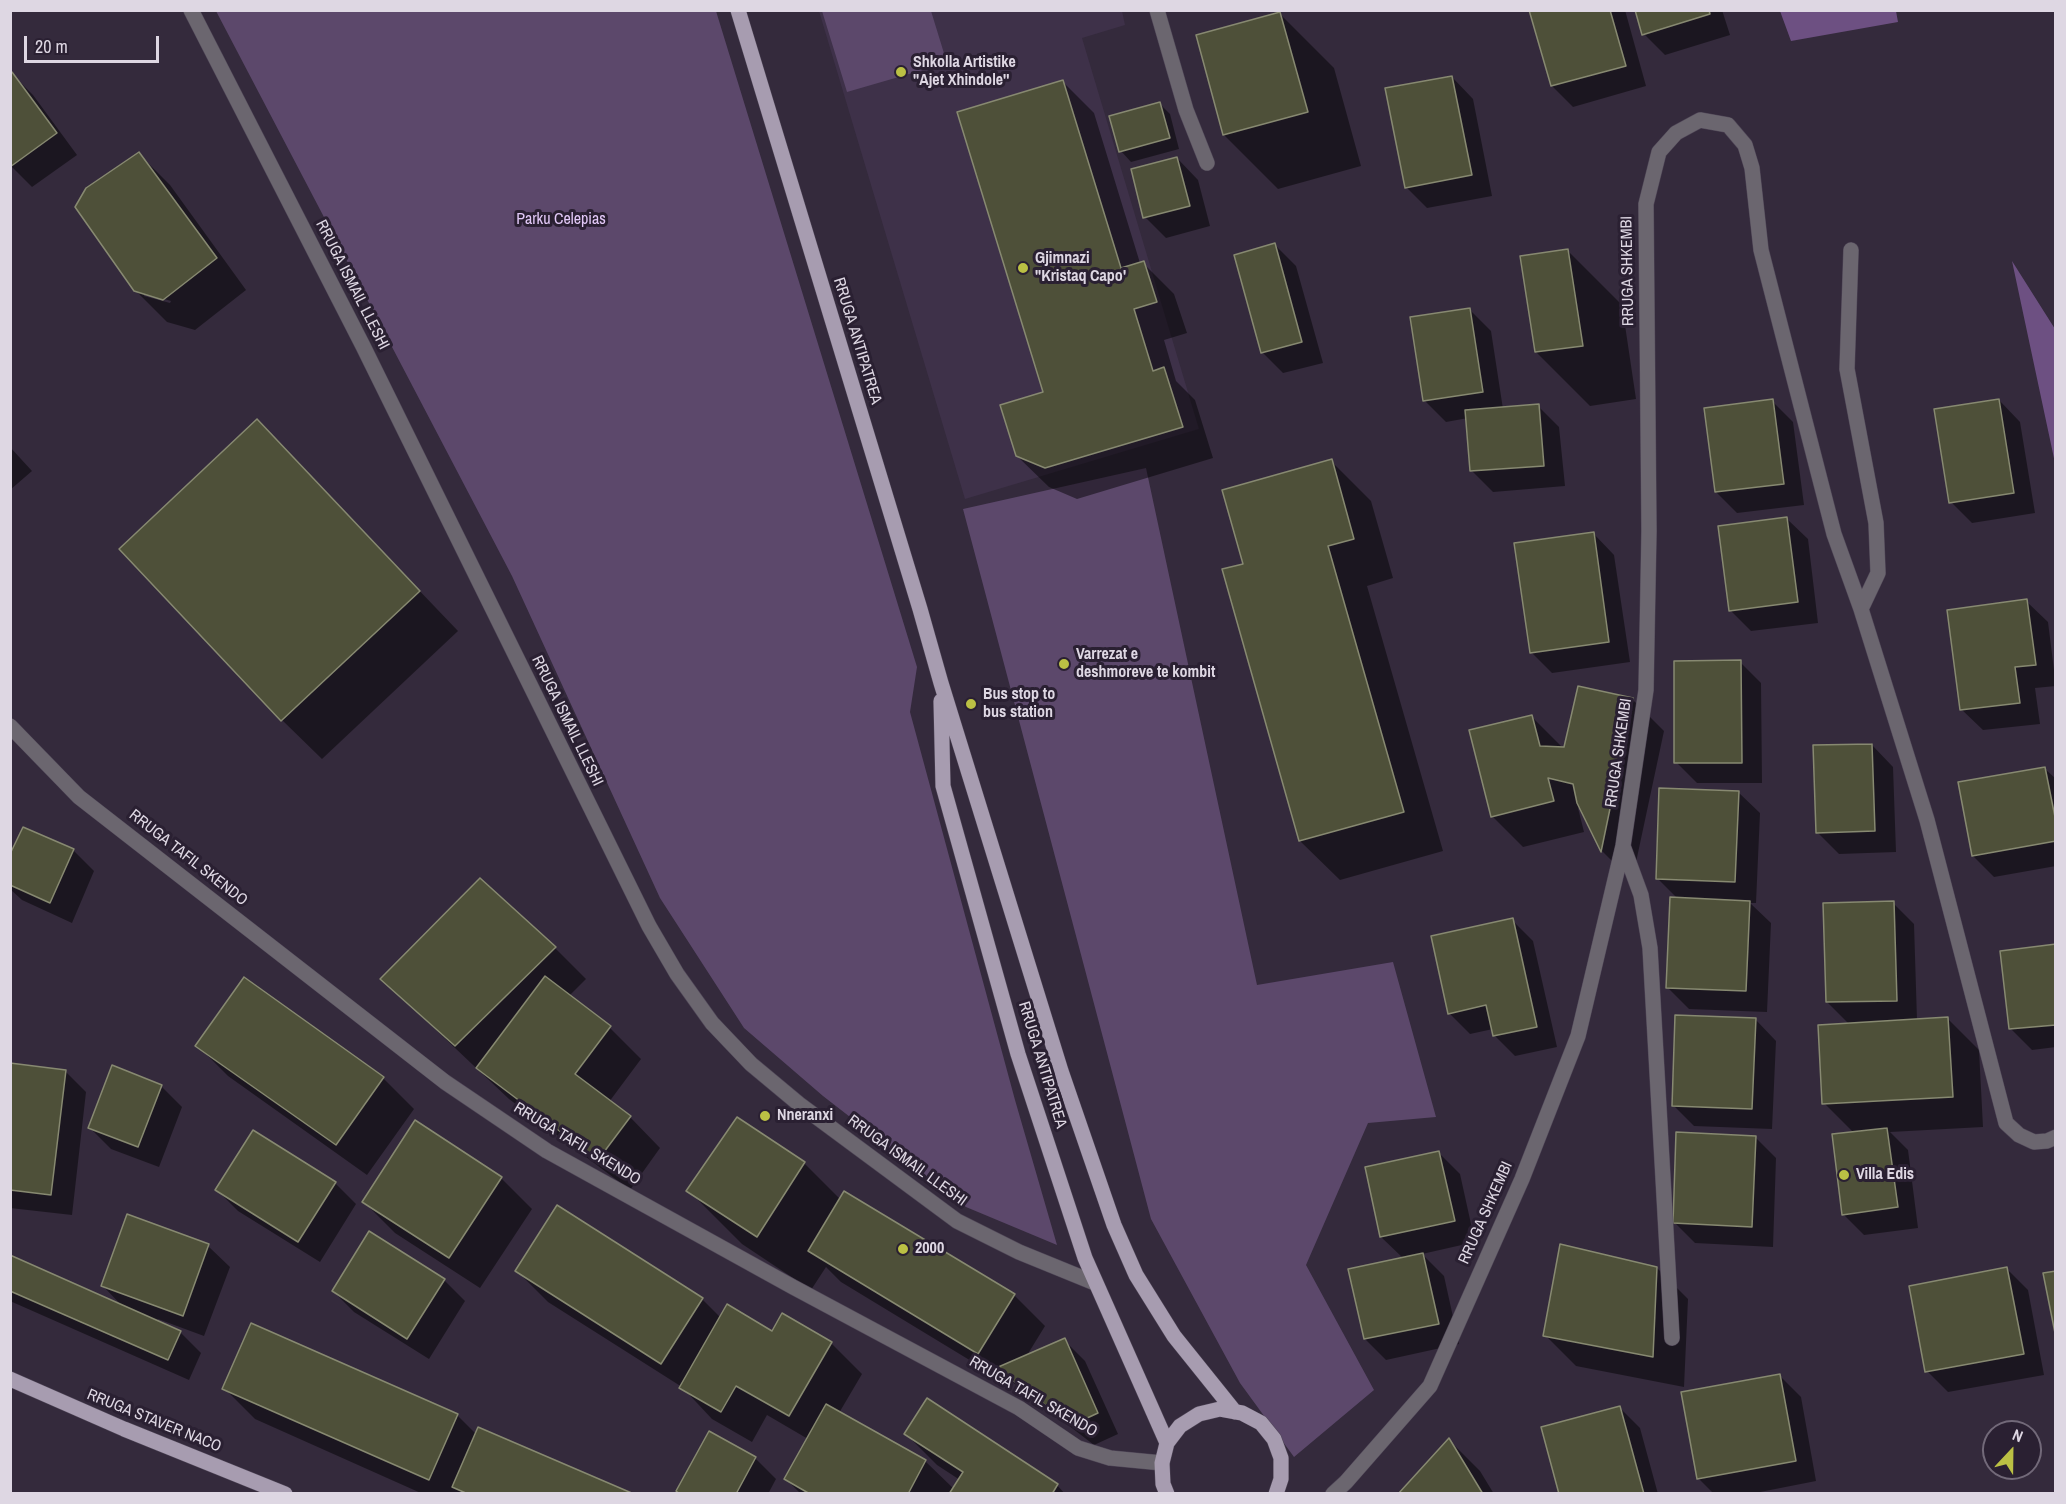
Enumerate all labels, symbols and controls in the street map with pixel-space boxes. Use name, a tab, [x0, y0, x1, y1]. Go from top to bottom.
scale bar	[27, 24, 162, 62]
text: 20 m	[35, 34, 68, 59]
place label: Shkolla Artistike ''Ajet Xhindole''	[913, 53, 1016, 91]
marker: Shkolla Artistike ''Ajet Xhindole''	[894, 65, 908, 79]
park label: Parku Celepias	[516, 210, 606, 230]
street label: RRUGA SHKEMBI	[1617, 216, 1639, 326]
street label: RRUGA ISMAIL LLESHI	[311, 217, 393, 353]
place label: Gjimnazi ''Kristaq Capo'	[1035, 249, 1126, 287]
marker: Gjimnazi ''Kristaq Capo'	[1016, 261, 1030, 275]
street label: RRUGA ANTIPATREA	[829, 275, 885, 407]
place label: Varrezat e deshmoreve te kombit	[1076, 645, 1215, 683]
street label: RRUGA ISMAIL LLESHI	[527, 653, 607, 789]
marker: Varrezat e deshmoreve te kombit	[1057, 657, 1071, 671]
place label: Bus stop to bus station	[983, 685, 1055, 723]
marker: Bus stop to bus station	[964, 697, 978, 711]
street label: RRUGA SHKEMBI	[1602, 697, 1636, 809]
street label: RRUGA TAFIL SKENDO	[125, 806, 251, 910]
street label: RRUGA ANTIPATREA	[1014, 999, 1070, 1131]
street label: RRUGA TAFIL SKENDO	[510, 1098, 644, 1190]
place label: Nneranxi	[777, 1106, 833, 1126]
marker: Nneranxi	[758, 1109, 772, 1123]
street label: RRUGA ISMAIL LLESHI	[844, 1111, 970, 1211]
street label: RRUGA SHKEMBI	[1455, 1159, 1517, 1267]
place label: Villa Edis	[1856, 1165, 1914, 1185]
marker: Villa Edis	[1837, 1168, 1851, 1182]
place label: 2000	[915, 1239, 944, 1259]
marker: 2000	[896, 1242, 910, 1256]
street label: RRUGA TAFIL SKENDO	[965, 1352, 1101, 1442]
street label: RRUGA STAVER NACO	[84, 1385, 224, 1457]
north arrow	[1982, 1420, 2042, 1480]
text: N	[2009, 1423, 2027, 1447]

